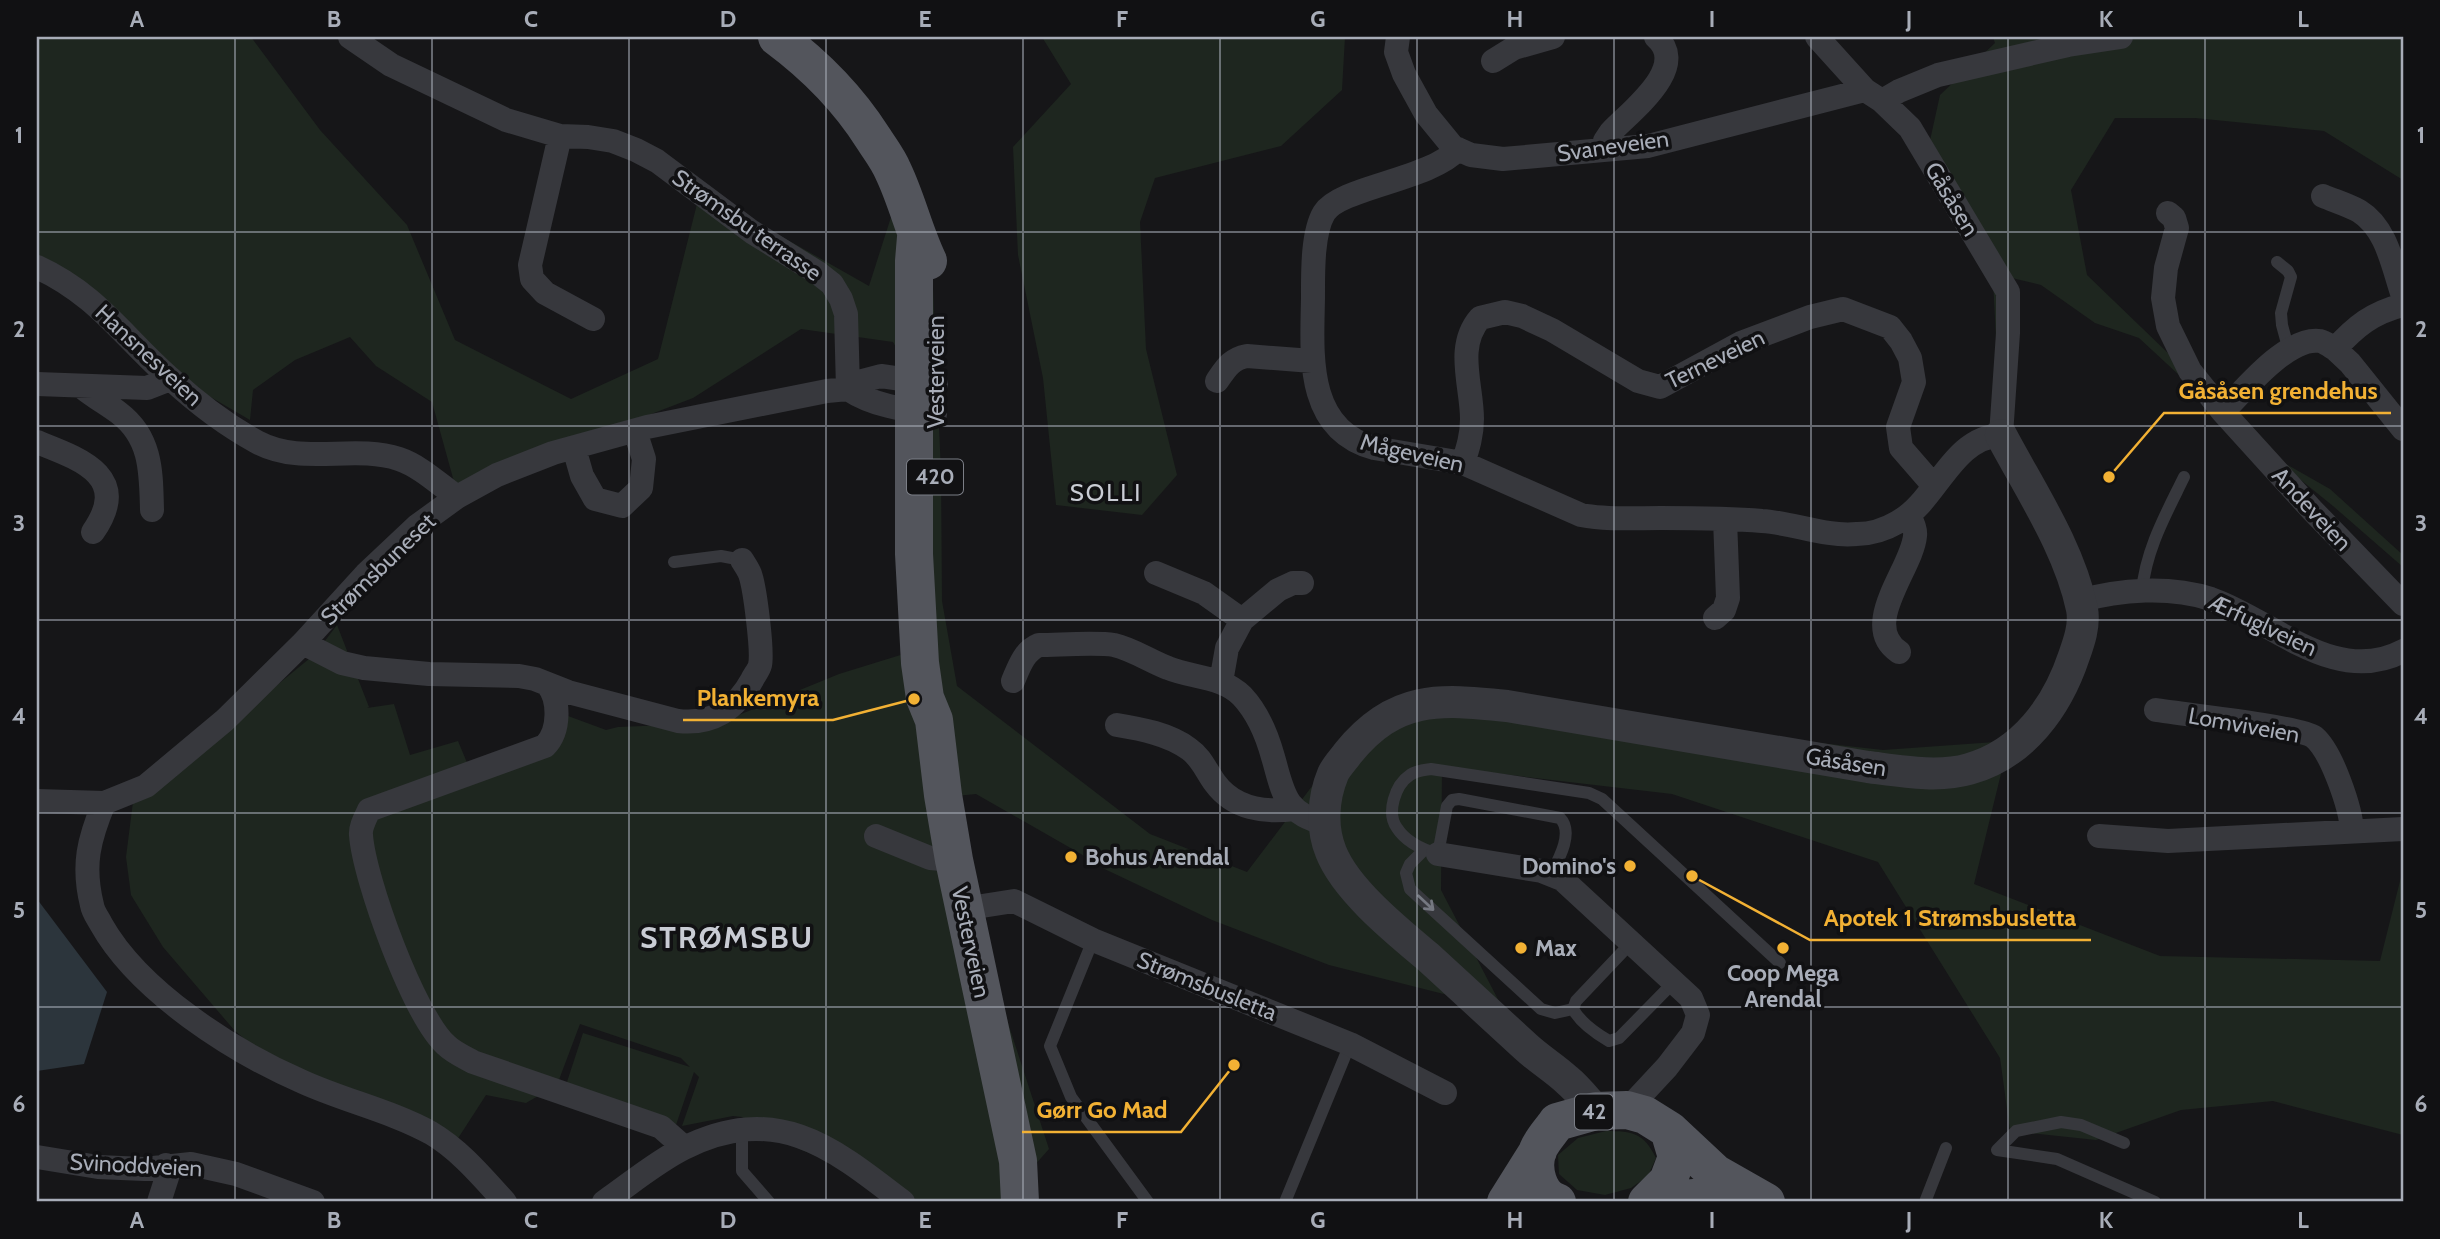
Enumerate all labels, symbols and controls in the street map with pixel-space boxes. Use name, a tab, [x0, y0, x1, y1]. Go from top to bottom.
text: A	[130, 5, 145, 33]
text: B	[327, 5, 341, 33]
text: C	[524, 5, 538, 33]
text: D	[720, 5, 736, 33]
text: E	[918, 5, 932, 33]
text: F	[1116, 5, 1128, 33]
text: G	[1310, 5, 1326, 33]
text: H	[1507, 5, 1523, 33]
text: I	[1709, 5, 1715, 33]
text: J	[1905, 5, 1912, 33]
text: K	[2099, 5, 2114, 33]
text: L	[2297, 5, 2309, 33]
text: 1	[15, 121, 23, 149]
text: 1	[2417, 121, 2425, 149]
street label: Svaneveien	[1555, 124, 1671, 168]
street label: Gåsåsen	[1919, 157, 1985, 241]
street label: Strømsbu terrasse	[667, 163, 827, 287]
street label: Hansnesveien	[90, 298, 208, 412]
text: 2	[13, 315, 25, 343]
street label: Vesterveien	[922, 315, 950, 429]
text: 2	[2415, 315, 2427, 343]
street label: Terneveien	[1661, 323, 1769, 395]
callout: Gåsåsen grendehus	[2164, 368, 2391, 413]
text: Gåsåsen grendehus	[2178, 376, 2378, 405]
street label: Mågeveien	[1358, 428, 1466, 478]
road number: 420	[907, 460, 963, 494]
street label: Andeveien	[2266, 461, 2358, 557]
district label: SOLLI	[1070, 478, 1142, 507]
street label: Strømsbuneset	[315, 507, 441, 631]
text: 3	[13, 509, 25, 537]
text: 3	[2415, 509, 2427, 537]
street label: Ærfuglveien	[2204, 587, 2321, 662]
callout: Plankemyra	[683, 675, 833, 720]
text: Plankemyra	[697, 683, 819, 712]
street label: Lomviveien	[2186, 701, 2302, 749]
text: 4	[12, 702, 26, 730]
text: 4	[2414, 702, 2428, 730]
street label: Gåsåsen	[1804, 742, 1888, 782]
place label: Bohus Arendal	[1085, 843, 1230, 871]
marker: Bohus Arendal	[1063, 849, 1079, 865]
place label: Domino's	[1522, 852, 1616, 880]
marker: Domino's	[1622, 858, 1638, 874]
street label: Vesterveien	[946, 884, 996, 1000]
one-way arrow	[1417, 895, 1434, 912]
callout: Apotek 1 Strømsbusletta	[1810, 895, 2091, 940]
text: 5	[13, 896, 25, 924]
text: 5	[2415, 896, 2427, 924]
text: Apotek 1 Strømsbusletta	[1824, 903, 2076, 932]
district label: STRØMSBU	[640, 919, 814, 956]
place label: Max	[1535, 934, 1577, 962]
marker: Max	[1513, 940, 1529, 956]
marker: Coop Mega Arendal	[1775, 940, 1791, 956]
street label: Strømsbusletta	[1133, 945, 1281, 1027]
place label: Coop Mega Arendal	[1727, 959, 1840, 1013]
callout: Gørr Go Mad	[1022, 1087, 1181, 1132]
text: 6	[13, 1090, 25, 1118]
text: 6	[2415, 1090, 2427, 1118]
road number: 42	[1575, 1094, 1613, 1130]
text: Gørr Go Mad	[1036, 1095, 1168, 1124]
street label: Svinoddveien	[69, 1148, 203, 1182]
text: A	[130, 1206, 145, 1234]
text: B	[327, 1206, 341, 1234]
text: C	[524, 1206, 538, 1234]
text: D	[720, 1206, 736, 1234]
text: E	[918, 1206, 932, 1234]
text: F	[1116, 1206, 1128, 1234]
text: G	[1310, 1206, 1326, 1234]
text: H	[1507, 1206, 1523, 1234]
text: I	[1709, 1206, 1715, 1234]
text: J	[1905, 1206, 1912, 1234]
text: K	[2099, 1206, 2114, 1234]
text: L	[2297, 1206, 2309, 1234]

